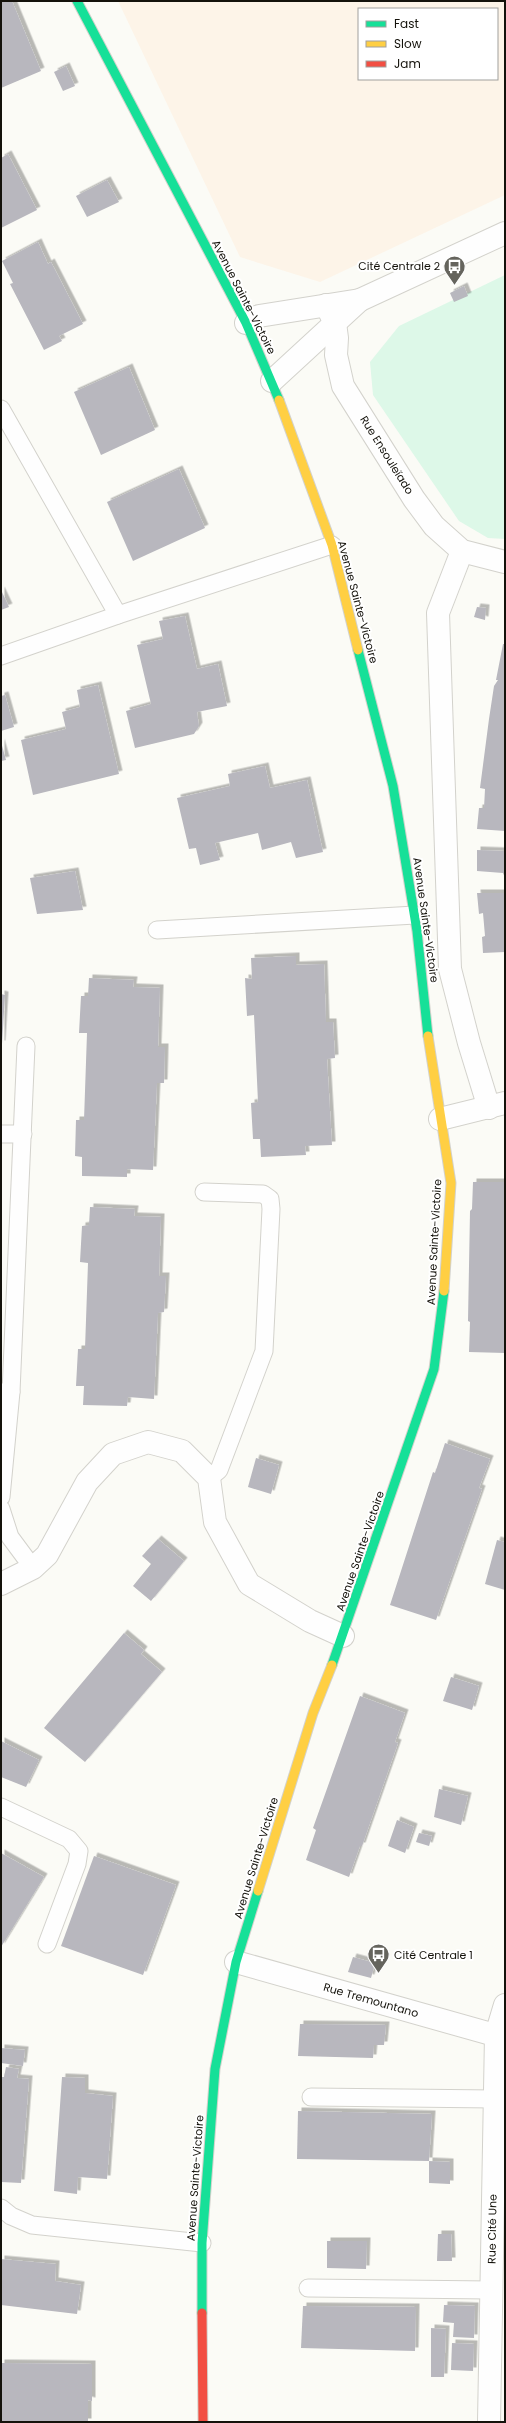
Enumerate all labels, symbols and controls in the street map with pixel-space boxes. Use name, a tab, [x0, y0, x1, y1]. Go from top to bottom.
legend	[358, 8, 498, 80]
text: Fast	[394, 15, 419, 32]
text: Slow	[394, 35, 422, 52]
text: Jam	[394, 55, 421, 72]
street label: Avenue Sainte-Victoire	[208, 237, 280, 357]
bus stop icon: Cité Centrale 2	[442, 253, 468, 286]
place label: Cité Centrale 2	[358, 258, 440, 274]
street label: Rue Ensouleïado	[356, 413, 418, 497]
street label: Avenue Sainte-Victoire	[334, 539, 382, 665]
street label: Avenue Sainte-Victoire	[409, 856, 443, 984]
street label: Avenue Sainte-Victoire	[423, 1178, 445, 1305]
street label: Avenue Sainte-Victoire	[332, 1489, 388, 1613]
street label: Avenue Sainte-Victoire	[230, 1795, 282, 1921]
bus stop icon: Cité Centrale 1	[365, 1942, 391, 1975]
place label: Cité Centrale 1	[394, 1947, 473, 1963]
street label: Rue Tremountano	[322, 1979, 420, 2021]
street label: Avenue Sainte-Victoire	[183, 2114, 207, 2242]
street label: Rue Cité Une	[483, 2194, 501, 2264]

